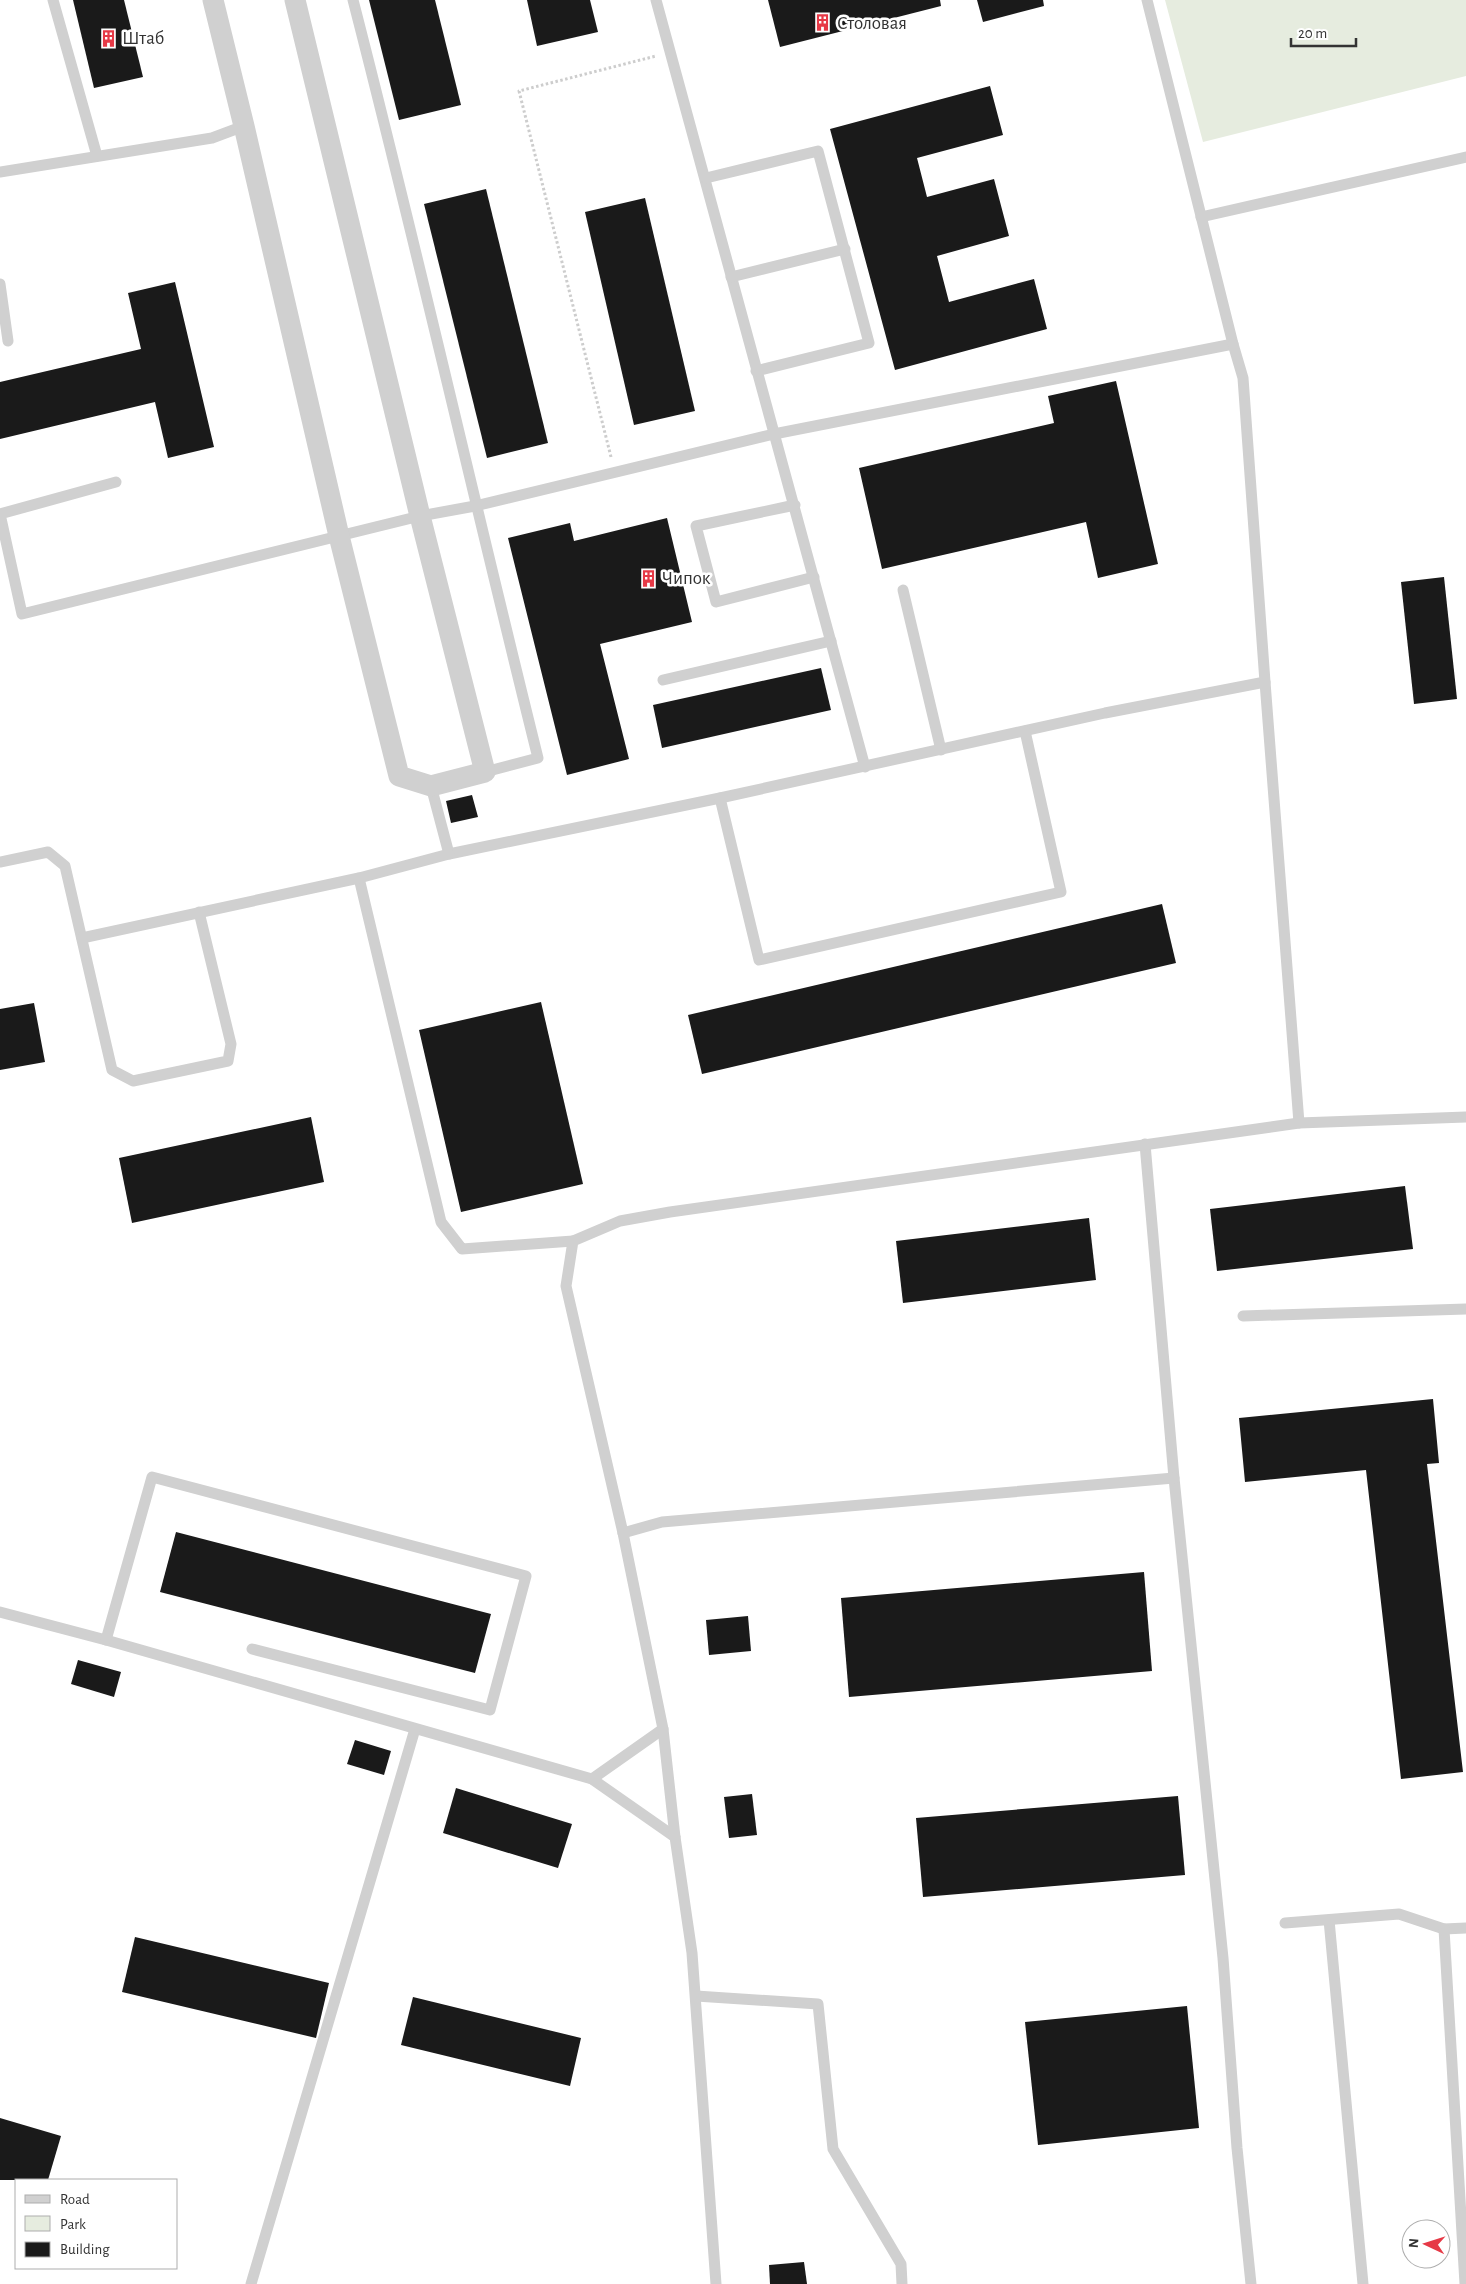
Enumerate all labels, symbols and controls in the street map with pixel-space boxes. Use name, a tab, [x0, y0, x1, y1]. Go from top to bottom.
building icon: Столовая	[813, 13, 833, 33]
place label: Столовая	[837, 14, 907, 33]
scale bar	[1291, 15, 1356, 47]
text: 20 m	[1298, 26, 1327, 41]
building icon: Штаб	[98, 28, 118, 48]
place label: Штаб	[122, 29, 164, 48]
building icon: Чипок	[638, 568, 658, 588]
place label: Чипок	[662, 569, 711, 588]
legend	[15, 2179, 178, 2269]
text: Road	[60, 2192, 90, 2207]
text: Park	[60, 2217, 86, 2232]
north arrow	[1401, 2219, 1451, 2269]
text: N	[1407, 2238, 1421, 2249]
text: Building	[60, 2242, 110, 2257]

